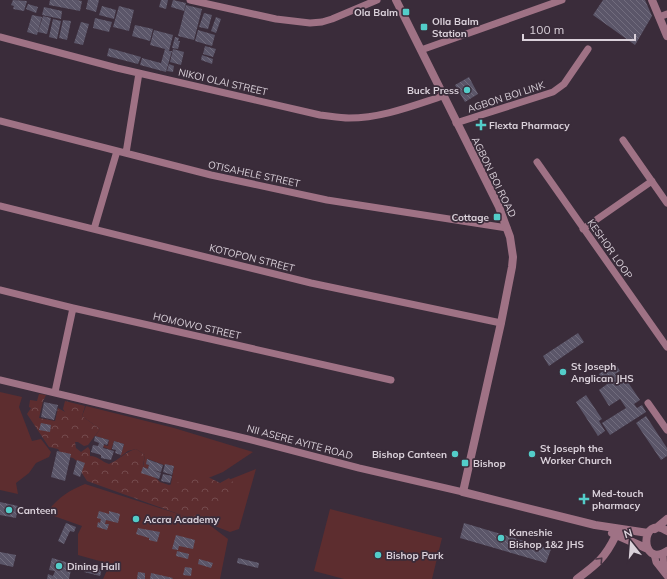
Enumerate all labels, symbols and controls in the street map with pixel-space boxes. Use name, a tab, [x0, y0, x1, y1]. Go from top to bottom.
place label: Ola Balm	[354, 6, 398, 19]
marker: Ola Balm	[401, 7, 411, 17]
place label: Olla Balm Station	[432, 15, 479, 40]
scale bar	[523, 16, 635, 42]
marker: Olla Balm Station	[419, 22, 429, 32]
text: 100 m	[529, 22, 564, 37]
street label: NIKOI OLAI STREET	[177, 65, 269, 99]
street label: AGBON BOI LINK	[466, 78, 547, 116]
place label: Buck Press	[407, 84, 459, 97]
marker: Buck Press	[462, 85, 472, 95]
place label: Flexta Pharmacy	[489, 119, 570, 132]
marker: Flexta Pharmacy	[476, 120, 486, 130]
street label: AGBON BOI ROAD	[469, 135, 519, 219]
street label: OTISAHELE STREET	[207, 158, 301, 190]
place label: Cottage	[451, 211, 490, 224]
marker: Cottage	[492, 212, 502, 222]
street label: KESHOR LOOP	[585, 216, 636, 282]
street label: KOTOPON STREET	[208, 241, 296, 275]
street label: HOMOWO STREET	[152, 310, 242, 342]
place label: St Joseph Anglican JHS	[571, 360, 634, 385]
marker: St Joseph Anglican JHS	[558, 367, 568, 377]
street label: NII ASERE AYITE ROAD	[245, 422, 355, 462]
place label: St Joseph the Worker Church	[540, 442, 612, 467]
place label: Bishop Canteen	[372, 448, 447, 461]
marker: Bishop Canteen	[450, 449, 460, 459]
marker: St Joseph the Worker Church	[527, 449, 537, 459]
place label: Bishop	[473, 457, 506, 470]
marker: Bishop	[460, 458, 470, 468]
place label: Med-touch pharmacy	[592, 487, 643, 512]
marker: Med-touch pharmacy	[579, 494, 589, 504]
place label: Canteen	[17, 504, 57, 517]
marker: Canteen	[4, 505, 14, 515]
place label: Accra Academy	[144, 513, 220, 526]
marker: Accra Academy	[131, 514, 141, 524]
north arrow	[611, 523, 651, 563]
place label: Kaneshie Bishop 1&2 JHS	[509, 526, 584, 551]
text: N	[622, 526, 634, 541]
marker: Kaneshie Bishop 1&2 JHS	[496, 533, 506, 543]
place label: Bishop Park	[386, 549, 444, 562]
marker: Bishop Park	[373, 550, 383, 560]
one-way arrow	[595, 557, 603, 565]
place label: Dining Hall	[67, 560, 120, 573]
marker: Dining Hall	[54, 561, 64, 571]

